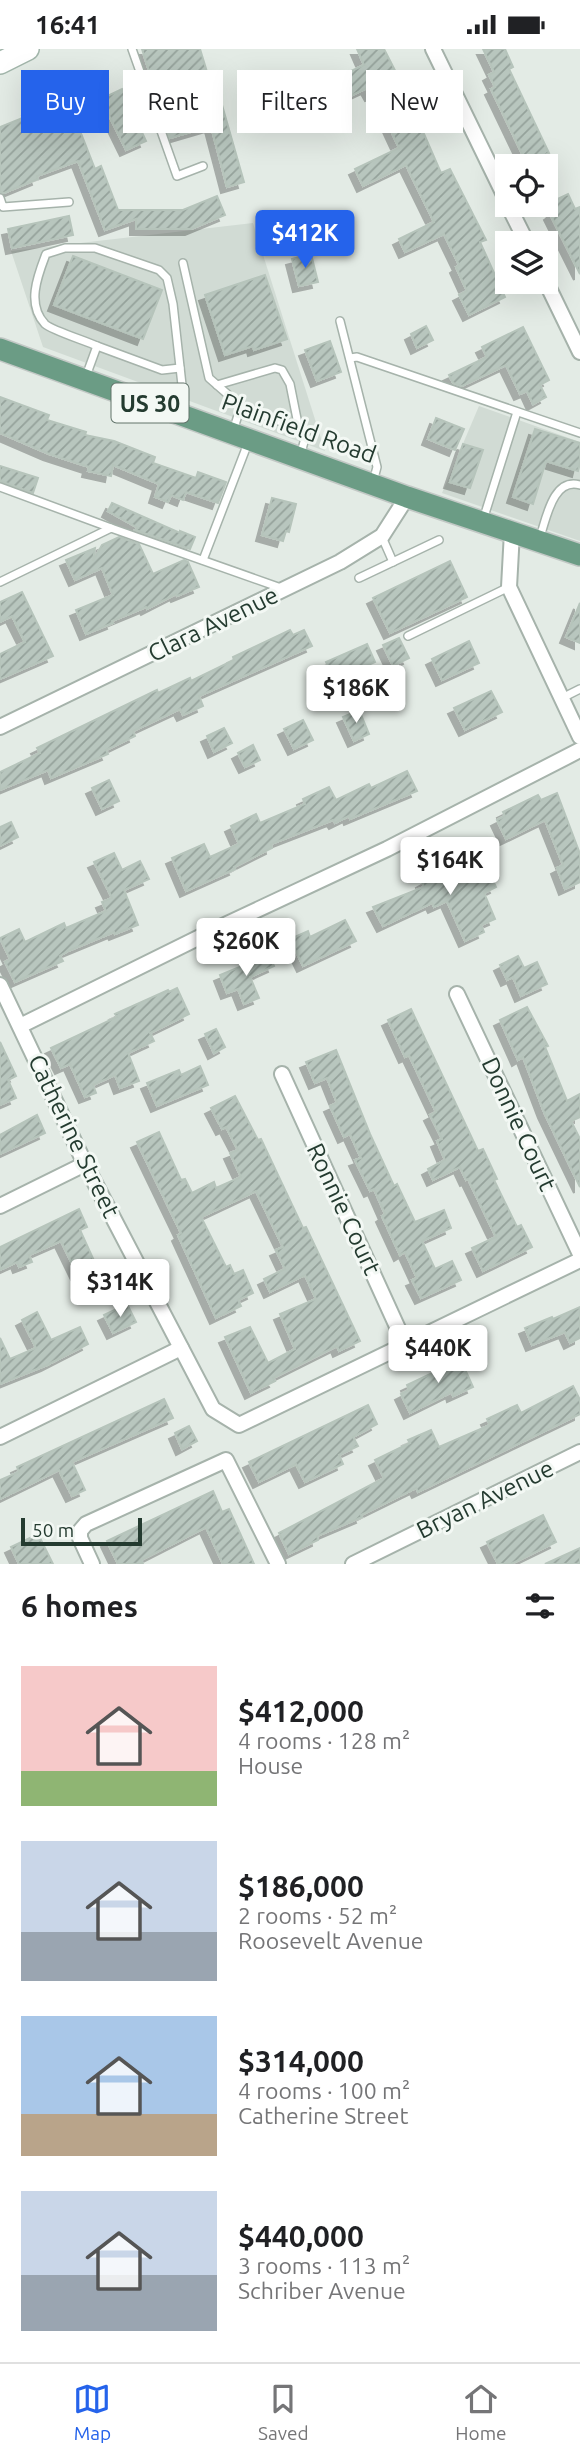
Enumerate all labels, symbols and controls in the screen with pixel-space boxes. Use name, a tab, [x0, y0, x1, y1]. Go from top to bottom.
text: 16:41	[35, 10, 100, 39]
chip: Buy	[21, 70, 109, 133]
chip: Rent	[123, 70, 223, 133]
chip: Filters	[237, 70, 352, 133]
chip: New	[366, 70, 463, 133]
map controls	[495, 154, 558, 294]
button: locate	[495, 154, 558, 217]
pin: $412K	[256, 211, 354, 270]
text: $412K	[271, 220, 339, 245]
button: layers	[495, 231, 558, 294]
road number: US 30	[111, 383, 188, 423]
street label: Plainfield Road	[218, 388, 380, 468]
street label: Clara Avenue	[144, 581, 282, 667]
pin: $186K	[307, 665, 405, 725]
text: $186K	[322, 675, 390, 700]
pin: $164K	[401, 837, 499, 897]
text: $164K	[416, 847, 484, 872]
pin: $260K	[197, 919, 295, 978]
text: $260K	[212, 928, 280, 953]
street label: Catherine Street	[23, 1050, 125, 1222]
street label: Donnie Court	[476, 1053, 562, 1195]
street label: Ronnie Court	[302, 1139, 386, 1280]
pin: $314K	[71, 1259, 169, 1319]
text: $314K	[86, 1269, 154, 1294]
pin: $440K	[389, 1325, 487, 1385]
text: $440K	[404, 1335, 472, 1360]
street label: Bryan Avenue	[412, 1454, 558, 1544]
scale bar	[21, 1515, 142, 1547]
text: 50 m	[32, 1519, 74, 1541]
icon: filters	[521, 1587, 559, 1625]
text: 6 homes	[21, 1589, 138, 1623]
icon: home	[77, 1694, 161, 1778]
text: $412,000	[238, 1694, 364, 1728]
text: 4 rooms · 128 m²	[238, 1728, 410, 1753]
text: House	[238, 1753, 303, 1778]
icon: home	[77, 1869, 161, 1953]
text: $186,000	[238, 1869, 364, 1903]
text: 2 rooms · 52 m²	[238, 1903, 397, 1928]
text: Roosevelt Avenue	[238, 1928, 424, 1953]
icon: home	[77, 2044, 161, 2128]
text: $314,000	[238, 2044, 364, 2078]
text: 4 rooms · 100 m²	[238, 2078, 410, 2103]
text: Catherine Street	[238, 2103, 408, 2128]
icon: home	[77, 2219, 161, 2303]
text: $440,000	[238, 2219, 364, 2253]
text: 3 rooms · 113 m²	[238, 2253, 410, 2278]
text: Schriber Avenue	[238, 2278, 406, 2303]
tab: Map	[73, 2380, 111, 2444]
tab: Saved	[258, 2380, 309, 2444]
tab: Home	[455, 2380, 507, 2444]

